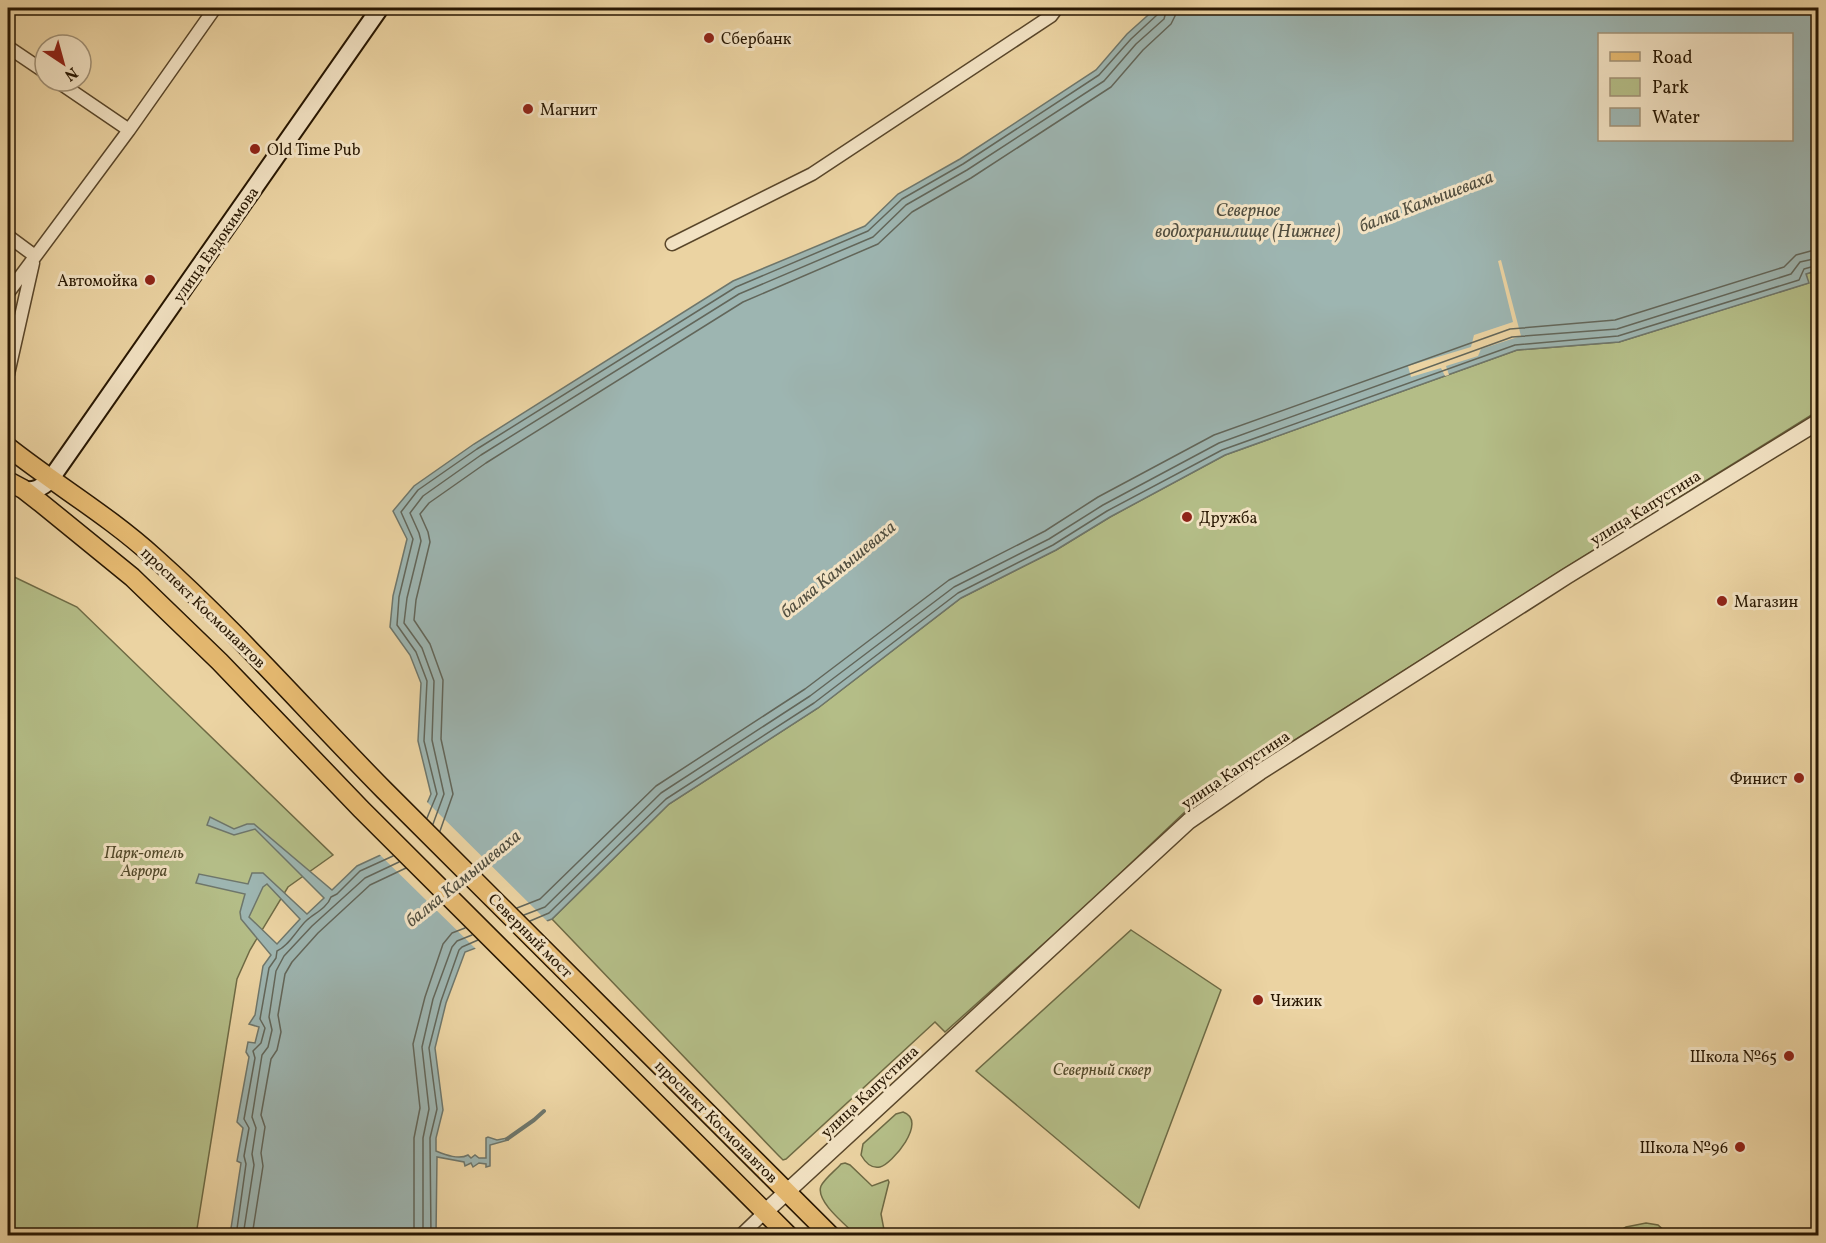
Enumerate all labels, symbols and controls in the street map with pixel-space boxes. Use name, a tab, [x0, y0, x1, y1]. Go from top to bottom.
place label: Сбербанк	[721, 29, 792, 51]
marker: Сбербанк	[702, 31, 716, 45]
north arrow	[33, 33, 93, 93]
legend	[1598, 33, 1793, 141]
text: Road	[1652, 46, 1693, 71]
text: N	[59, 61, 82, 86]
text: Park	[1652, 76, 1689, 101]
place label: Магнит	[540, 100, 597, 122]
marker: Магнит	[521, 102, 535, 116]
text: Water	[1652, 106, 1700, 131]
place label: Old Time Pub	[267, 140, 361, 162]
marker: Old Time Pub	[248, 142, 262, 156]
water label: балка Камышеваха	[1356, 165, 1497, 240]
street label: улица Евдокимова	[168, 183, 265, 308]
water label: Северное водохранилище (Нижнее)	[1155, 199, 1341, 245]
place label: Автомойка	[57, 271, 138, 293]
marker: Автомойка	[143, 273, 157, 287]
street label: улица Капустина	[1586, 466, 1706, 552]
place label: Дружба	[1199, 508, 1257, 530]
marker: Дружба	[1180, 510, 1194, 524]
water label: балка Камышеваха	[776, 516, 902, 625]
street label: проспект Космонавтов	[135, 543, 270, 674]
place label: Магазин	[1734, 592, 1798, 614]
marker: Магазин	[1715, 594, 1729, 608]
street label: улица Капустина	[1177, 726, 1295, 815]
place label: Финист	[1730, 769, 1787, 791]
marker: Финист	[1792, 771, 1806, 785]
water label: балка Камышеваха	[401, 825, 527, 934]
park label: Парк-отель Аврора	[104, 843, 184, 883]
street label: Северный мост	[482, 889, 577, 984]
place label: Чижик	[1270, 991, 1322, 1013]
marker: Чижик	[1251, 993, 1265, 1007]
street label: улица Капустина	[816, 1041, 924, 1144]
place label: Школа №65	[1690, 1047, 1777, 1069]
marker: Школа №65	[1782, 1049, 1796, 1063]
street label: проспект Космонавтов	[649, 1056, 782, 1189]
park label: Северный сквер	[1053, 1060, 1152, 1082]
place label: Школа №96	[1639, 1138, 1728, 1160]
marker: Школа №96	[1733, 1140, 1747, 1154]

